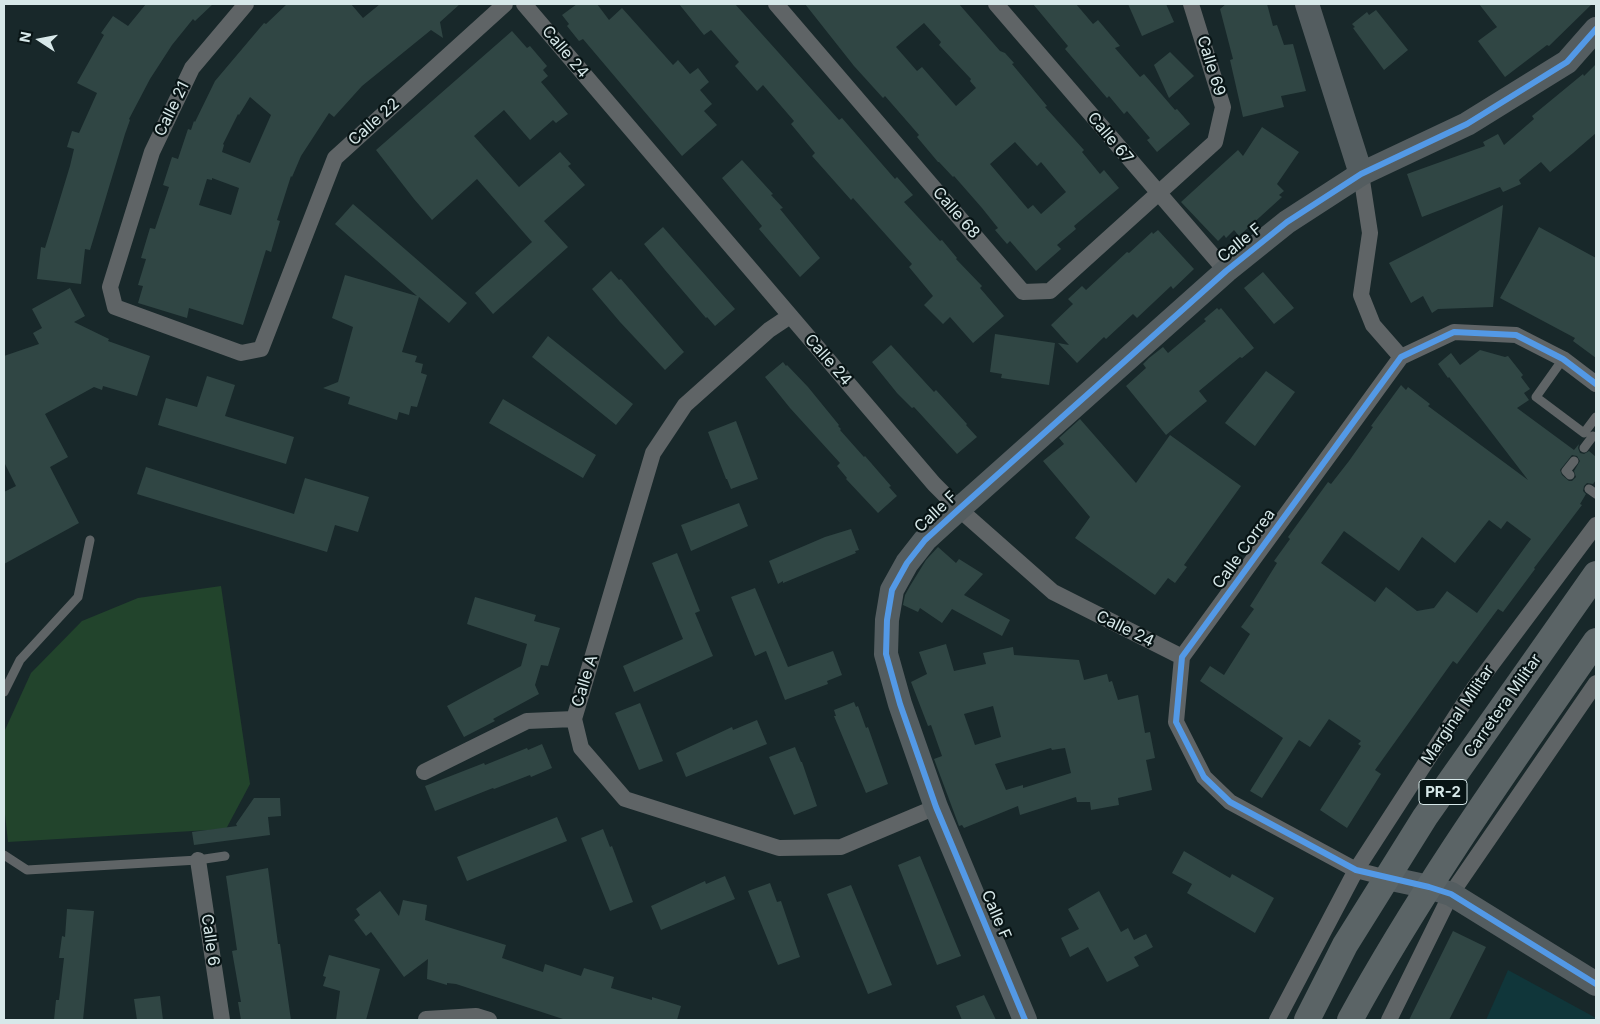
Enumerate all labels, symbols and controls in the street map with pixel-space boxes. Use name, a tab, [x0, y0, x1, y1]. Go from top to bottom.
north arrow	[15, 15, 65, 65]
street label: Calle 24	[538, 22, 592, 82]
text: N	[15, 30, 34, 44]
street label: Calle 69	[1193, 34, 1229, 98]
street label: Calle 21	[151, 78, 193, 140]
street label: Calle 22	[345, 94, 403, 150]
street label: Calle 67	[1083, 108, 1137, 168]
street label: Calle 68	[928, 183, 984, 243]
street label: Calle F	[1214, 219, 1266, 267]
street label: Calle 24	[800, 330, 856, 390]
street label: Calle F	[911, 487, 961, 537]
street label: Calle Correa	[1209, 505, 1279, 593]
street label: Calle 24	[1093, 607, 1157, 651]
street label: Carretera Militar	[1460, 650, 1546, 762]
street label: Calle A	[568, 653, 602, 709]
street label: Marginal Militar	[1418, 662, 1498, 768]
road number: PR-2	[1419, 780, 1467, 804]
street label: Calle F	[977, 887, 1015, 943]
street label: Calle 6	[197, 913, 223, 967]

